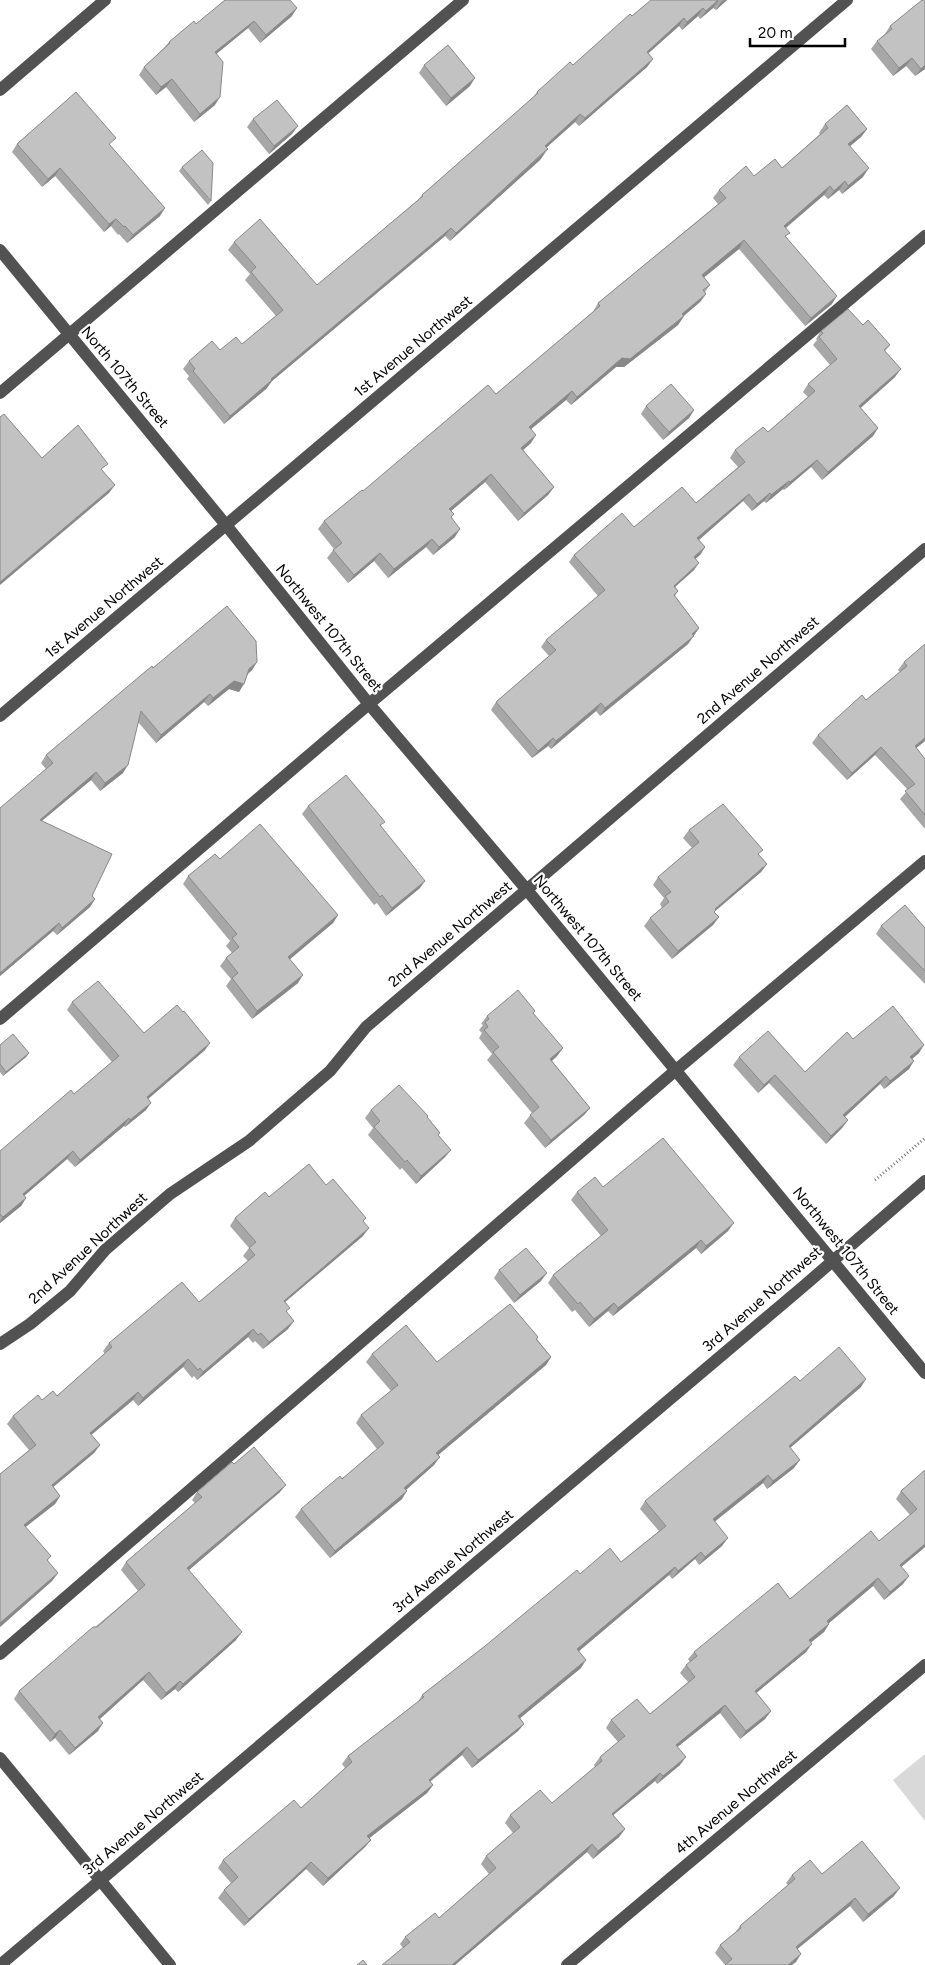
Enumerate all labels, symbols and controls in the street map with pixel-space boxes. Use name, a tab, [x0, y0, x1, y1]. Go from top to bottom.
scale bar	[750, 15, 845, 47]
text: 20 m	[758, 24, 792, 42]
street label: 1st Avenue Northwest	[350, 291, 476, 401]
street label: North 107th Street	[77, 323, 173, 432]
street label: 1st Avenue Northwest	[41, 552, 167, 662]
street label: Northwest 107th Street	[272, 561, 386, 696]
street label: 2nd Avenue Northwest	[693, 612, 823, 728]
street label: Northwest 107th Street	[530, 871, 646, 1005]
street label: 2nd Avenue Northwest	[385, 877, 516, 991]
street label: Northwest 107th Street	[789, 1184, 903, 1319]
street label: 2nd Avenue Northwest	[25, 1188, 151, 1308]
street label: 3rd Avenue Northwest	[699, 1242, 825, 1356]
street label: 3rd Avenue Northwest	[389, 1505, 517, 1617]
street label: 4th Avenue Northwest	[672, 1746, 801, 1858]
street label: 3rd Avenue Northwest	[79, 1767, 207, 1879]

